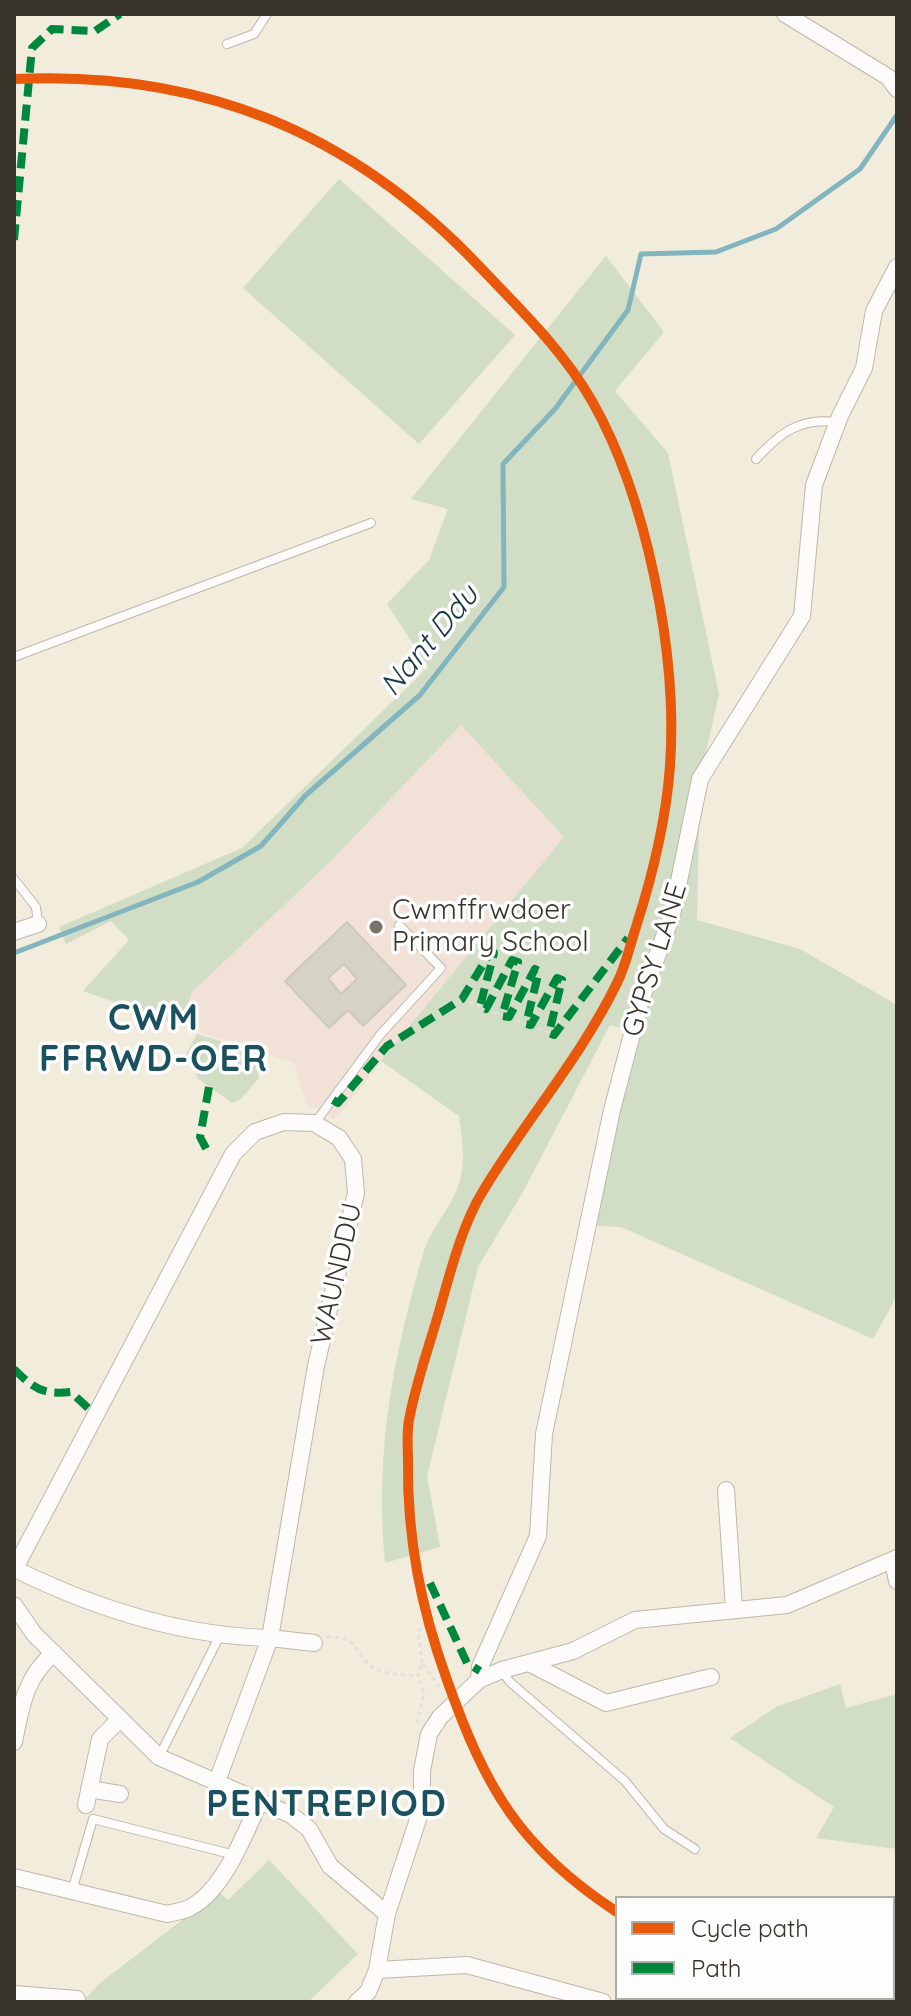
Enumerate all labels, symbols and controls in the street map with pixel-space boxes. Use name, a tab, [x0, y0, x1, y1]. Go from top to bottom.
water label: Nant Ddu	[373, 578, 487, 704]
street label: GYPSY LANE	[616, 879, 694, 1041]
place label: Cwmffrwdoer Primary School	[392, 894, 589, 960]
marker: Cwmffrwdoer Primary School	[367, 918, 385, 936]
district label: CWM FFRWD-OER	[39, 997, 269, 1082]
street label: WAUNDDU	[304, 1200, 370, 1348]
district label: PENTREPIOD	[206, 1783, 448, 1827]
legend	[615, 1896, 895, 2000]
text: Cycle path	[691, 1913, 809, 1943]
text: Path	[691, 1953, 742, 1983]

